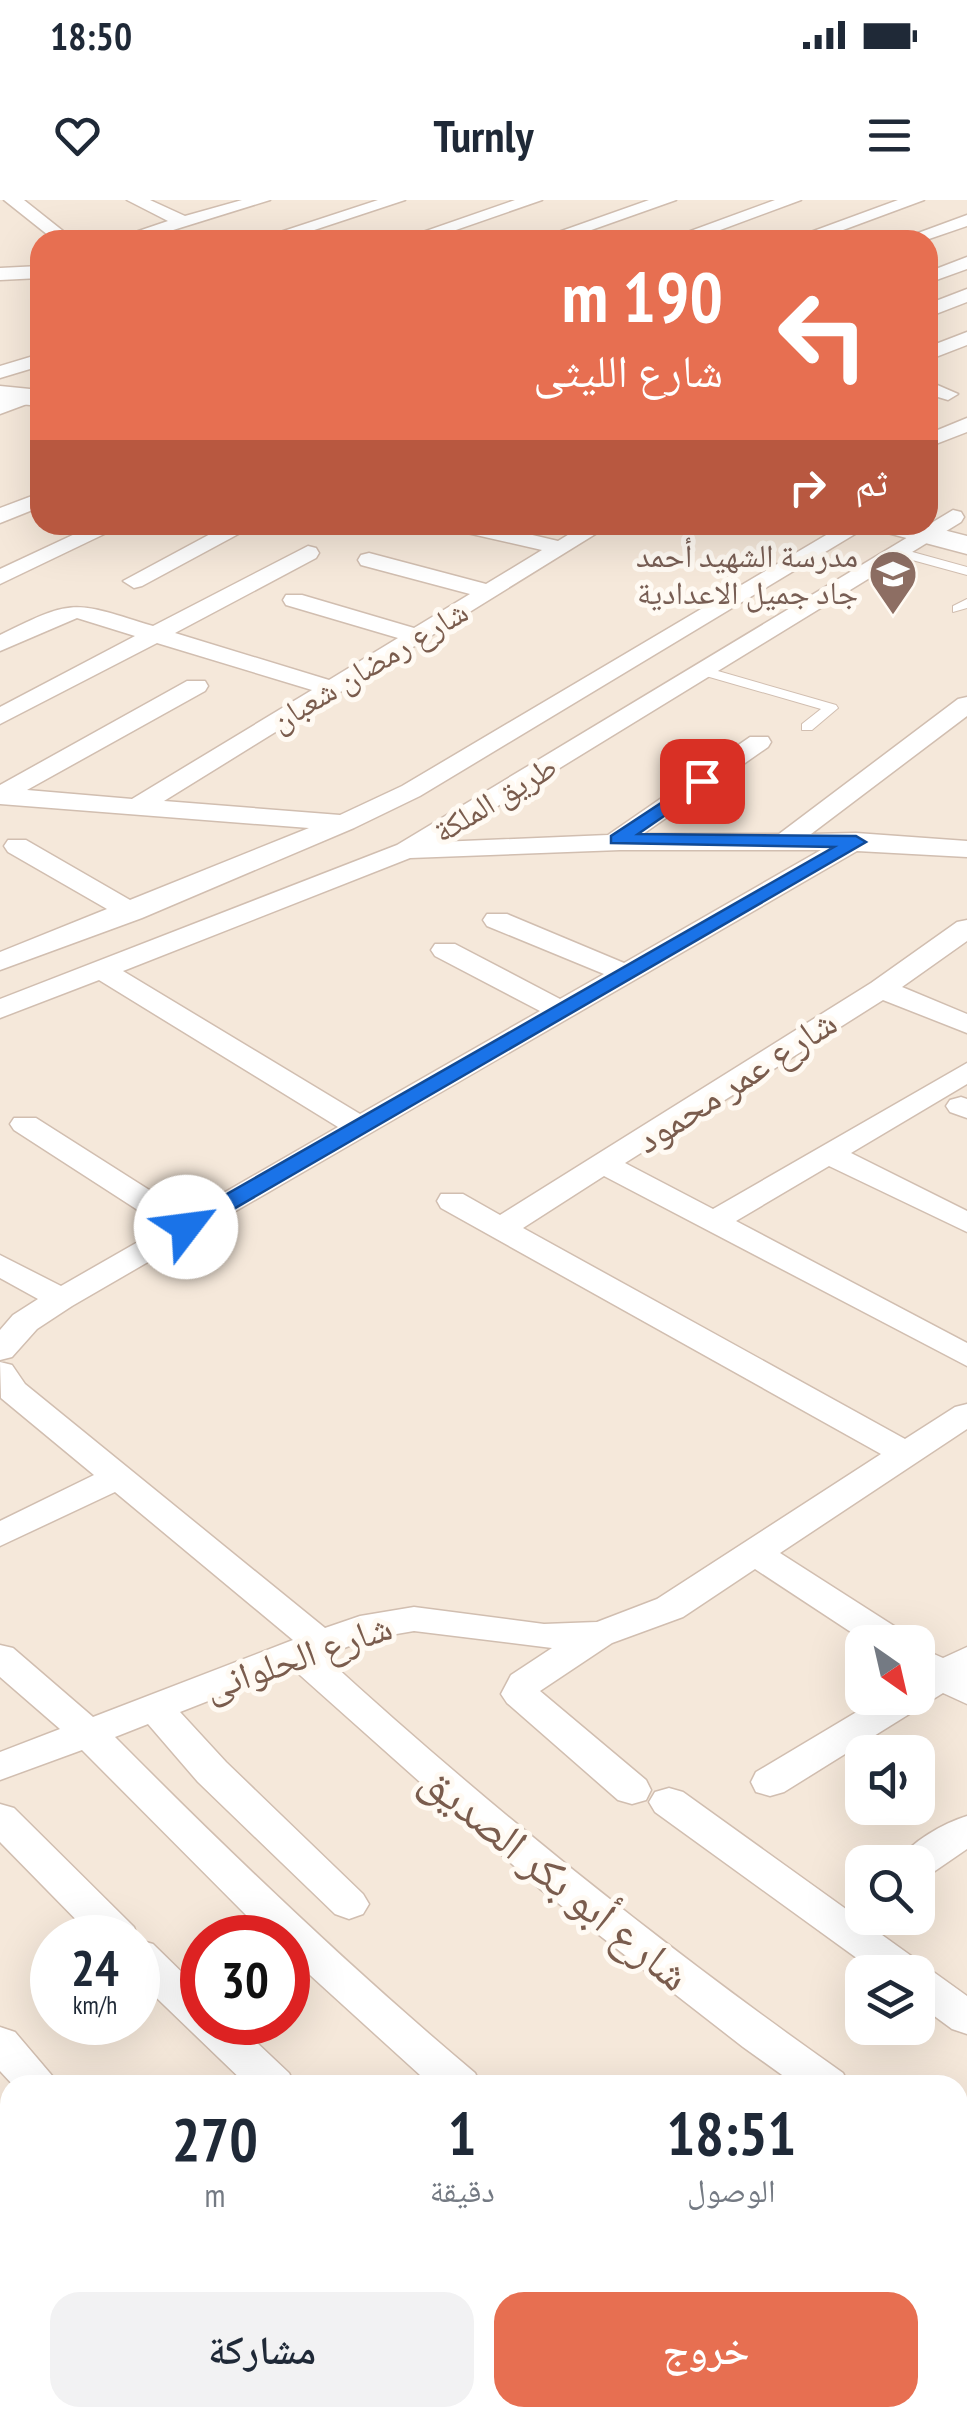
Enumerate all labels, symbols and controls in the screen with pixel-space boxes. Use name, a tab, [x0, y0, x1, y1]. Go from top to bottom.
text: 18:50	[50, 11, 132, 60]
text: Turnly	[434, 106, 533, 164]
icon: heart	[50, 108, 105, 163]
icon: menu	[862, 108, 917, 163]
text: 190 m	[562, 251, 723, 341]
icon: left	[758, 270, 888, 400]
text: شارع الليثى	[533, 341, 723, 399]
text: ثم	[855, 457, 888, 506]
icon: right	[780, 460, 835, 515]
place label: مدرسة الشهيد أحمد جاد جميل الاعدادية	[636, 534, 858, 613]
school or university icon: مدرسة الشهيد أحمد جاد جميل الاعدادية	[867, 548, 919, 616]
street label: شارع رمضان شعبان	[262, 590, 475, 741]
pin	[660, 739, 745, 824]
street label: طريق الملكة	[425, 745, 564, 851]
icon: arrive	[675, 754, 730, 809]
street label: شارع عمر محمود	[625, 996, 846, 1164]
position arrow	[134, 1175, 238, 1279]
street label: شارع الحلوانى	[197, 1601, 398, 1712]
north arrow	[845, 1625, 935, 1715]
map controls	[845, 1625, 935, 2045]
button: sound	[845, 1735, 935, 1825]
street label: شارع أبو بكر الصديق	[409, 1750, 703, 2004]
button: search	[845, 1845, 935, 1935]
speed limit sign: 30	[180, 1915, 310, 2045]
text: 24	[71, 1935, 119, 2000]
button: layers	[845, 1955, 935, 2045]
text: km/h	[73, 1989, 117, 2021]
text: 1	[448, 2094, 477, 2172]
text: 18:51	[666, 2094, 796, 2172]
text: 270	[172, 2100, 258, 2178]
text: دقيقة	[430, 2169, 495, 2211]
text: الوصول	[687, 2169, 776, 2211]
text: m	[204, 2174, 225, 2216]
button: مشاركة	[50, 2292, 474, 2407]
button: خروج	[494, 2292, 918, 2407]

